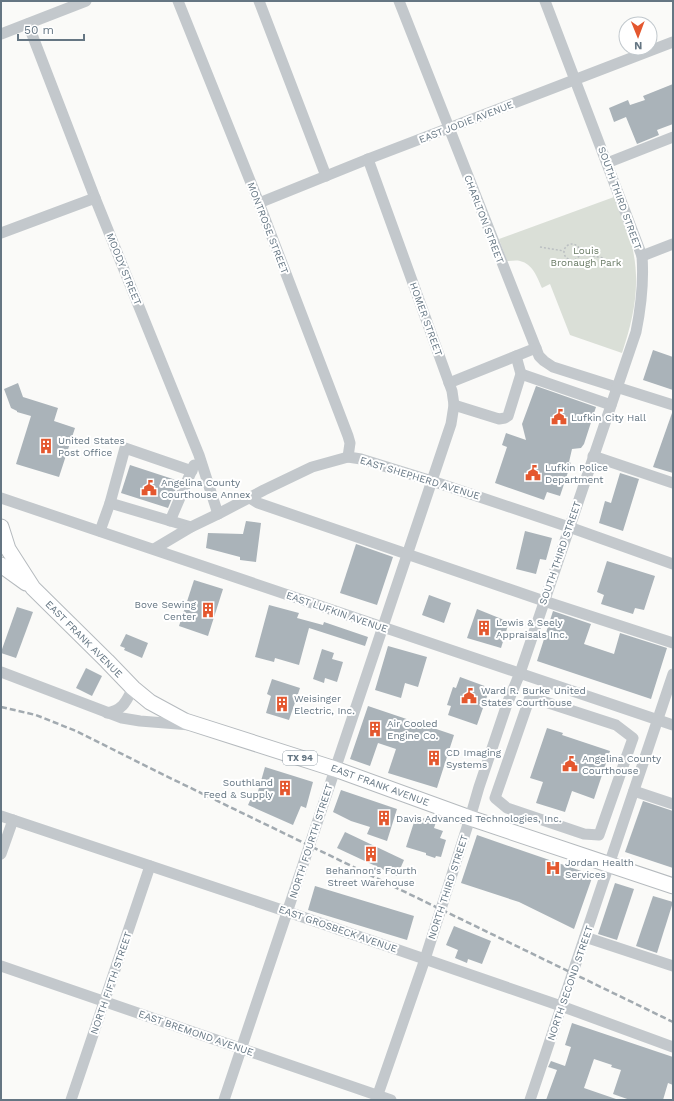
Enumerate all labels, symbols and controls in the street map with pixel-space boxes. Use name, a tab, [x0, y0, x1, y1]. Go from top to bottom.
scale bar	[18, 16, 84, 42]
north arrow	[618, 16, 658, 56]
text: 50 m	[24, 23, 54, 37]
text: N	[634, 39, 642, 52]
street label: EAST JODIE AVENUE	[417, 99, 515, 145]
street label: SOUTH THIRD STREET	[596, 145, 644, 251]
street label: CHARLTON STREET	[462, 173, 506, 265]
street label: MONTROSE STREET	[245, 181, 291, 275]
street label: MOODY STREET	[105, 231, 143, 307]
park label: Louis Bronaugh Park	[551, 245, 622, 268]
street label: HOMER STREET	[408, 281, 444, 357]
public building icon: Lufkin City Hall	[550, 408, 568, 426]
place label: Lufkin City Hall	[571, 412, 646, 423]
place label: United States Post Office	[58, 435, 125, 458]
building icon: United States Post Office	[37, 437, 55, 455]
street label: EAST SHEPHERD AVENUE	[359, 455, 481, 501]
place label: Lufkin Police Department	[545, 462, 608, 485]
public building icon: Lufkin Police Department	[524, 464, 542, 482]
place label: Angelina County Courthouse Annex	[161, 477, 250, 500]
public building icon: Angelina County Courthouse Annex	[140, 479, 158, 497]
street label: SOUTH THIRD STREET	[537, 500, 583, 606]
street label: EAST LUFKIN AVENUE	[285, 589, 389, 635]
street label: EAST FRANK AVENUE	[43, 598, 125, 680]
place label: Bove Sewing Center	[135, 599, 197, 622]
building icon: Bove Sewing Center	[199, 601, 217, 619]
place label: Lewis & Seely Appraisals Inc.	[496, 617, 567, 640]
building icon: Lewis & Seely Appraisals Inc.	[475, 619, 493, 637]
place label: Ward R. Burke United States Courthouse	[481, 685, 586, 708]
public building icon: Ward R. Burke United States Courthouse	[460, 687, 478, 705]
place label: Weisinger Electric, Inc.	[294, 693, 355, 716]
building icon: Weisinger Electric, Inc.	[273, 695, 291, 713]
place label: Air Cooled Engine Co.	[387, 718, 438, 741]
building icon: Air Cooled Engine Co.	[366, 720, 384, 738]
place label: CD Imaging Systems	[446, 747, 502, 770]
building icon: CD Imaging Systems	[425, 749, 443, 767]
road number: TX 94	[283, 751, 317, 765]
place label: Angelina County Courthouse	[582, 753, 662, 776]
public building icon: Angelina County Courthouse	[561, 755, 579, 773]
street label: EAST FRANK AVENUE	[329, 762, 431, 808]
place label: Southland Feed & Supply	[204, 777, 274, 800]
building icon: Southland Feed & Supply	[276, 779, 294, 797]
street label: NORTH FOURTH STREET	[287, 782, 335, 900]
building icon: Davis Advanced Technologies, Inc.	[375, 809, 393, 827]
place label: Davis Advanced Technologies, Inc.	[396, 813, 562, 824]
street label: NORTH THIRD STREET	[426, 833, 470, 941]
building icon: Behannon's Fourth Street Warehouse	[362, 845, 380, 863]
place label: Jordan Health Services	[565, 857, 634, 880]
hospital icon: Jordan Health Services	[544, 859, 562, 877]
place label: Behannon's Fourth Street Warehouse	[325, 865, 417, 888]
street label: EAST GROSBECK AVENUE	[277, 904, 399, 954]
street label: NORTH SECOND STREET	[545, 924, 595, 1042]
street label: NORTH FIFTH STREET	[88, 930, 134, 1036]
street label: EAST BREMOND AVENUE	[137, 1008, 255, 1058]

